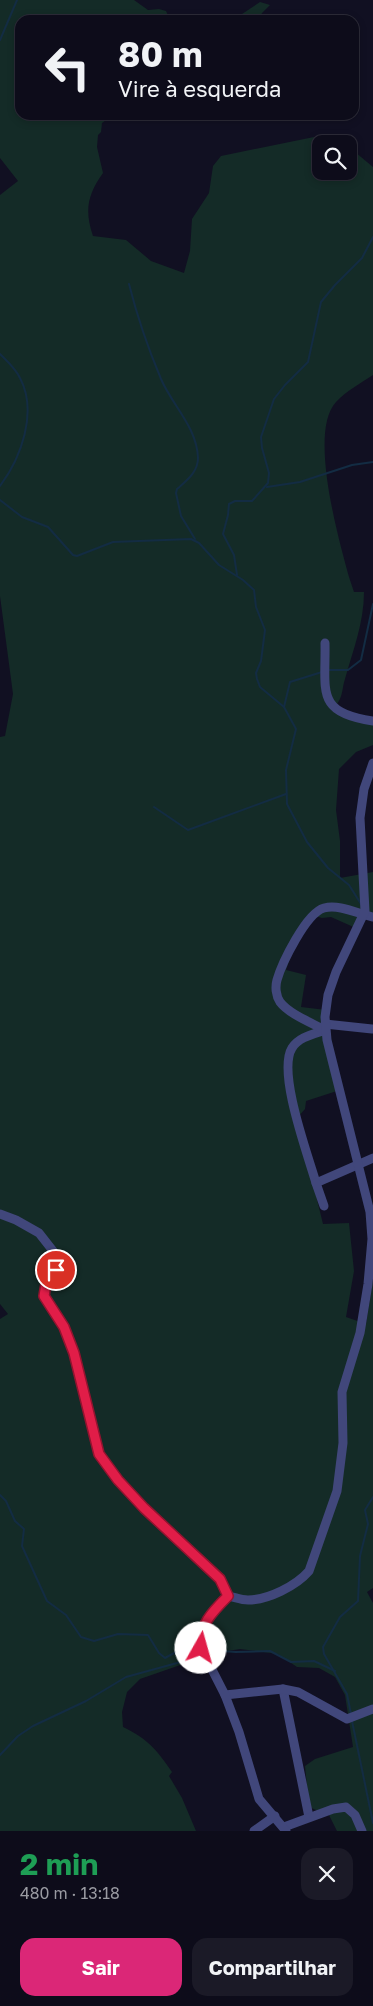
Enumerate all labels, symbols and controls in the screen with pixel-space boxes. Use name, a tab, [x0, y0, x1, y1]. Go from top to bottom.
text: 80 m	[118, 33, 203, 75]
icon: left	[35, 35, 100, 100]
text: Vire à esquerda	[118, 75, 282, 102]
map controls	[312, 135, 357, 180]
button: search	[312, 135, 357, 180]
pin	[35, 1249, 77, 1291]
icon: arrive	[42, 1256, 70, 1284]
position arrow	[174, 1621, 226, 1673]
text: 2 min	[20, 1846, 98, 1882]
button: close	[301, 1848, 353, 1900]
text: 480 m · 13:18	[20, 1883, 120, 1903]
button: Sair	[20, 1938, 182, 1996]
button: Compartilhar	[192, 1938, 353, 1996]

